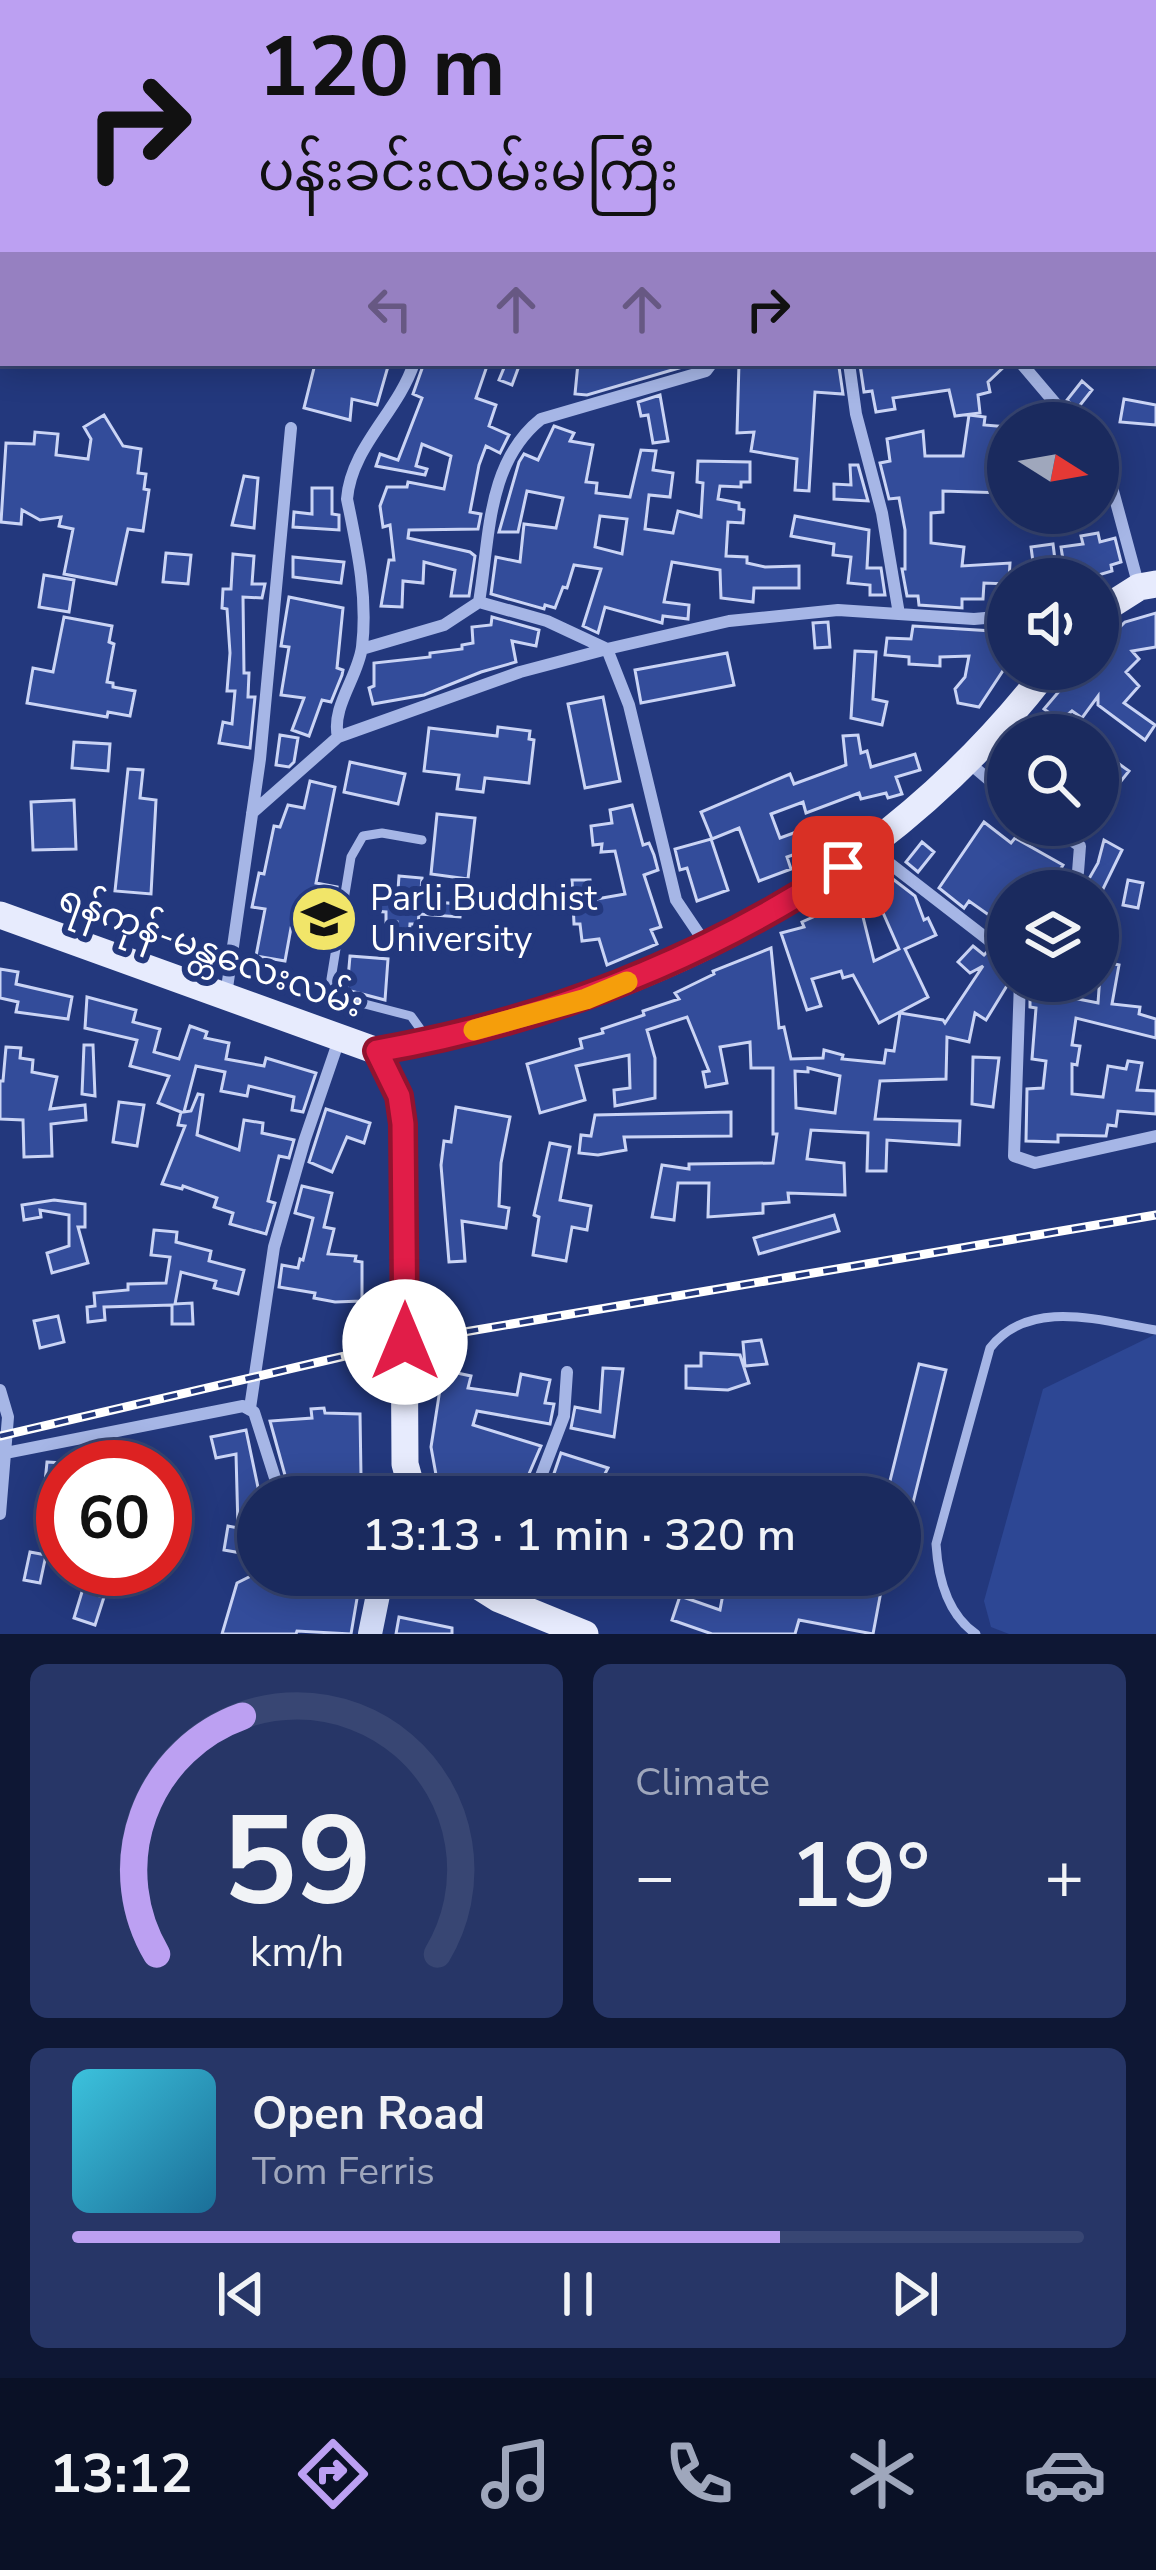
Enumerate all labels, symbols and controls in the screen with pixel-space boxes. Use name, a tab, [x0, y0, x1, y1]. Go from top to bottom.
text: 120 m	[258, 10, 506, 125]
icon: right	[60, 48, 216, 204]
text: ပန်းခင်းလမ်းမကြီး	[258, 135, 679, 209]
icon: left	[357, 276, 423, 342]
icon: ahead	[483, 276, 549, 342]
icon: ahead	[609, 276, 675, 342]
icon: right	[735, 276, 801, 342]
north arrow	[987, 402, 1119, 534]
map controls	[987, 402, 1119, 1002]
button: sound	[987, 558, 1119, 690]
button: search	[987, 714, 1119, 846]
pin	[792, 816, 894, 918]
icon: arrive	[810, 834, 876, 900]
button: layers	[987, 870, 1119, 1002]
street label: ရန်ကုန်-မန္တလေးလမ်း	[50, 873, 371, 1034]
place label: Parli Buddhist University	[370, 874, 598, 964]
school or university icon: Parli Buddhist University	[289, 884, 359, 954]
position arrow	[342, 1279, 468, 1405]
speed limit sign: 60	[36, 1440, 192, 1596]
text: 13:13 · 1 min · 320 m	[362, 1505, 796, 1566]
text: Climate	[635, 1756, 770, 1809]
text: 59	[222, 1777, 371, 1947]
text: 19°	[789, 1815, 930, 1938]
text: −	[635, 1832, 675, 1922]
text: +	[1044, 1832, 1084, 1922]
text: km/h	[249, 1923, 344, 1981]
text: Open Road	[252, 2084, 485, 2145]
text: Tom Ferris	[252, 2145, 435, 2198]
icon: previous	[208, 2261, 274, 2327]
icon: pause	[545, 2261, 611, 2327]
icon: next	[882, 2261, 948, 2327]
icon: directions	[291, 2432, 375, 2516]
icon: music	[474, 2432, 558, 2516]
icon: phone	[657, 2432, 741, 2516]
icon: climate	[840, 2432, 924, 2516]
icon: car	[1023, 2432, 1107, 2516]
text: 13:12	[49, 2437, 192, 2511]

